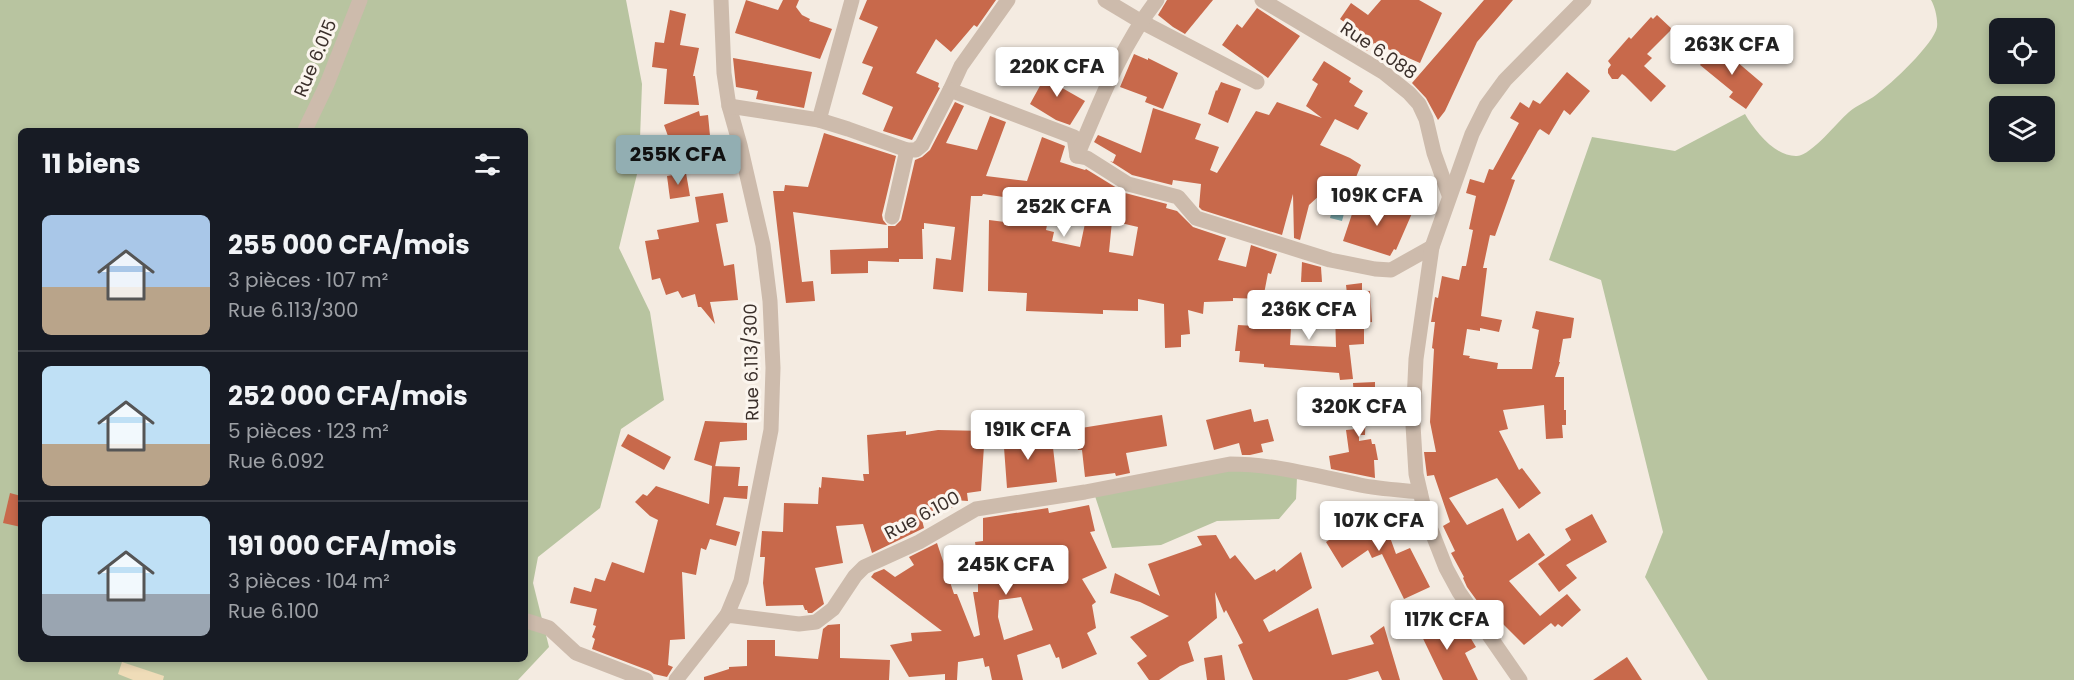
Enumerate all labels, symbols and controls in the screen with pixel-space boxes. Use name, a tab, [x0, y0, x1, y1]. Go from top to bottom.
street label: Rue 6.015	[287, 15, 343, 101]
street label: Rue 6.088	[1336, 15, 1422, 85]
map controls	[1989, 18, 2055, 162]
button: locate	[1989, 18, 2055, 84]
pin: 263K CFA	[1670, 25, 1794, 76]
text: 263K CFA	[1684, 30, 1780, 58]
pin: 220K CFA	[995, 47, 1119, 98]
text: 220K CFA	[1010, 52, 1104, 80]
button: layers	[1989, 96, 2055, 162]
pin: 255K CFA	[616, 135, 740, 186]
text: 255K CFA	[630, 140, 726, 168]
text: 11 biens	[42, 146, 140, 182]
icon: filters	[471, 148, 504, 181]
pin: 109K CFA	[1315, 176, 1439, 227]
text: 109K CFA	[1331, 181, 1423, 209]
pin: 252K CFA	[1002, 187, 1126, 238]
text: 252K CFA	[1017, 192, 1111, 220]
text: 255 000 CFA/mois	[228, 227, 470, 263]
icon: home	[90, 239, 162, 311]
text: 3 pièces · 107 m²	[228, 266, 388, 294]
pin: 236K CFA	[1247, 290, 1371, 341]
text: 236K CFA	[1261, 295, 1357, 323]
text: Rue 6.113/300	[228, 296, 359, 324]
street label: Rue 6.113/300	[737, 303, 765, 421]
text: 252 000 CFA/mois	[228, 378, 468, 414]
pin: 320K CFA	[1297, 387, 1421, 438]
icon: home	[90, 390, 162, 462]
text: 320K CFA	[1311, 392, 1407, 420]
pin: 191K CFA	[966, 410, 1090, 461]
text: 191K CFA	[985, 415, 1071, 443]
text: 5 pièces · 123 m²	[228, 417, 389, 445]
text: Rue 6.092	[228, 447, 324, 475]
street label: Rue 6.100	[880, 485, 964, 545]
pin: 107K CFA	[1317, 501, 1441, 552]
text: 107K CFA	[1334, 506, 1424, 534]
text: 191 000 CFA/mois	[228, 528, 457, 564]
icon: home	[90, 540, 162, 612]
pin: 245K CFA	[944, 545, 1068, 596]
text: 245K CFA	[957, 550, 1055, 578]
text: 3 pièces · 104 m²	[228, 567, 390, 595]
text: Rue 6.100	[228, 597, 319, 625]
pin: 117K CFA	[1385, 600, 1509, 651]
text: 117K CFA	[1405, 605, 1489, 633]

